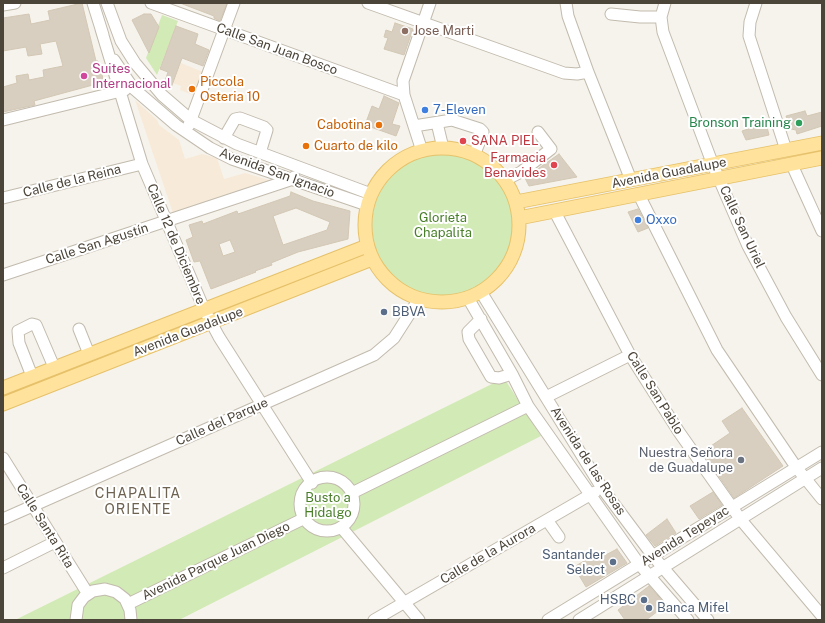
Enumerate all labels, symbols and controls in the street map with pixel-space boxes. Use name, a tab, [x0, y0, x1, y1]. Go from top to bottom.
street label: Calle San Juan Bosco	[214, 20, 340, 78]
place label: Jose Marti	[413, 23, 474, 39]
marker: Jose Marti	[400, 26, 410, 36]
place label: Suites Internacional	[92, 61, 171, 92]
marker: Suites Internacional	[79, 71, 89, 81]
place label: Piccola Osteria 10	[200, 74, 260, 105]
marker: Piccola Osteria 10	[187, 84, 197, 94]
place label: 7-Eleven	[433, 102, 486, 118]
marker: 7-Eleven	[420, 105, 430, 115]
place label: Bronson Training	[689, 115, 791, 131]
place label: Cabotina	[317, 117, 371, 133]
marker: Bronson Training	[794, 118, 804, 128]
marker: Cabotina	[374, 120, 384, 130]
place label: SANA PIEL	[471, 133, 539, 149]
marker: SANA PIEL	[458, 136, 468, 146]
place label: Cuarto de kilo	[314, 138, 398, 154]
marker: Cuarto de kilo	[301, 141, 311, 151]
street label: Avenida San Ignacio	[217, 145, 337, 201]
place label: Farmacia Benavides	[484, 150, 546, 181]
street label: Avenida Guadalupe	[610, 154, 728, 192]
marker: Farmacia Benavides	[549, 160, 559, 170]
street label: Calle de la Reina	[21, 161, 123, 201]
street label: Calle 12 de Diciembre	[144, 181, 208, 307]
street label: Calle San Uriel	[716, 183, 768, 271]
park label: Glorieta Chapalita	[414, 210, 472, 241]
place label: Oxxo	[646, 212, 677, 228]
marker: Oxxo	[633, 215, 643, 225]
street label: Calle San Agustín	[44, 220, 150, 268]
street label: Avenida Guadalupe	[131, 304, 245, 360]
place label: BBVA	[392, 304, 426, 320]
marker: BBVA	[379, 307, 389, 317]
street label: Calle San Pablo	[623, 349, 687, 437]
street label: Calle del Parque	[174, 395, 270, 449]
street label: Avenida de las Rosas	[547, 404, 629, 518]
place label: Nuestra Señora de Guadalupe	[639, 445, 733, 476]
marker: Nuestra Señora de Guadalupe	[736, 455, 746, 465]
street label: Calle Santa Rita	[13, 481, 77, 571]
district label: CHAPALITA ORIENTE	[95, 486, 181, 518]
park label: Busto a Hidalgo	[304, 490, 352, 521]
street label: Avenida Tepeyac	[638, 503, 732, 569]
street label: Avenida Parque Juan Diego	[140, 518, 292, 604]
street label: Calle de la Aurora	[438, 520, 538, 588]
place label: Santander Select	[542, 547, 605, 578]
marker: Santander Select	[608, 557, 618, 567]
place label: HSBC	[600, 592, 636, 608]
marker: HSBC	[639, 595, 649, 605]
place label: Banca Mifel	[657, 600, 729, 616]
marker: Banca Mifel	[644, 603, 654, 613]

